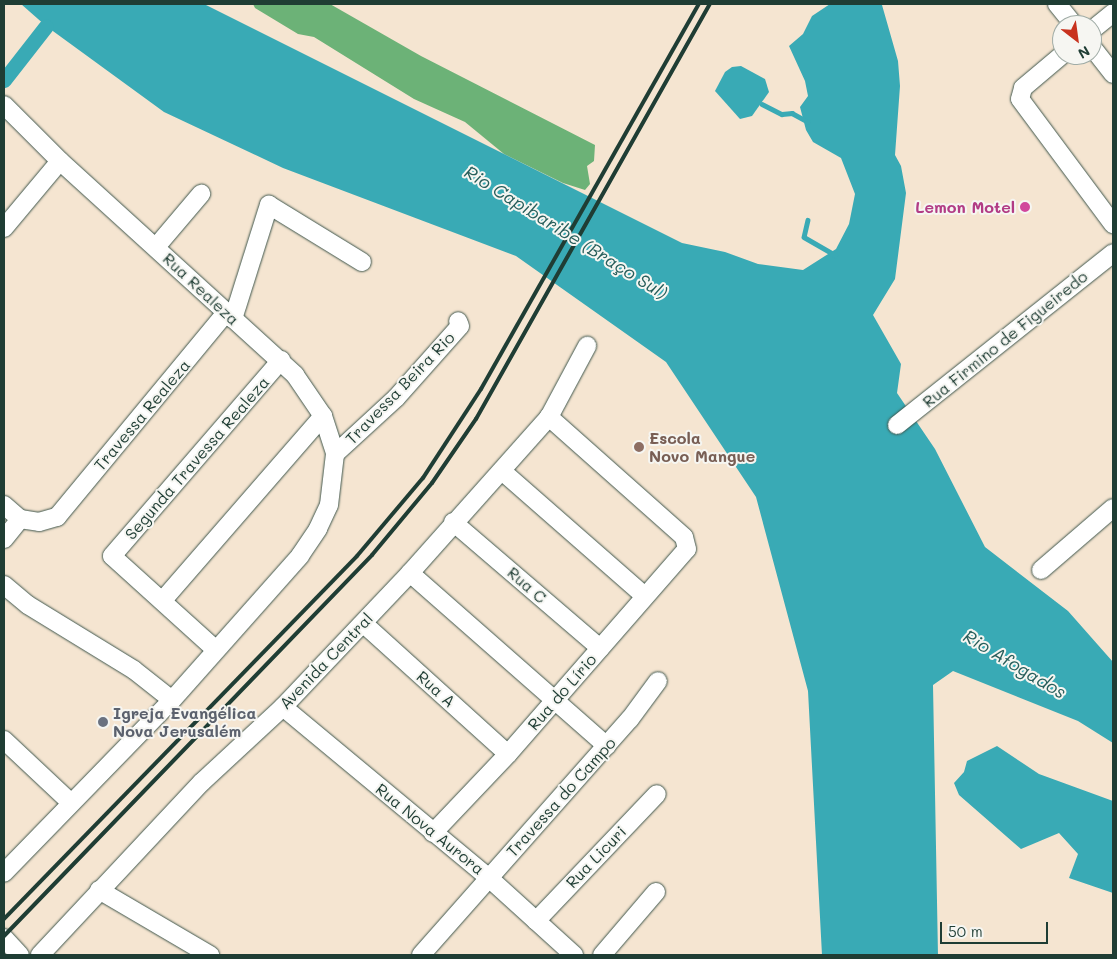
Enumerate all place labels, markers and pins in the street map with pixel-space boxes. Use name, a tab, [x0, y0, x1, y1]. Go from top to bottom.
place label: Lemon Motel	[915, 197, 1015, 217]
marker: Lemon Motel	[1019, 201, 1031, 213]
place label: Escola Novo Mangue	[649, 428, 755, 466]
marker: Escola Novo Mangue	[633, 441, 645, 453]
place label: Igreja Evangélica Nova Jerusalém	[113, 703, 256, 741]
marker: Igreja Evangélica Nova Jerusalém	[97, 716, 109, 728]

